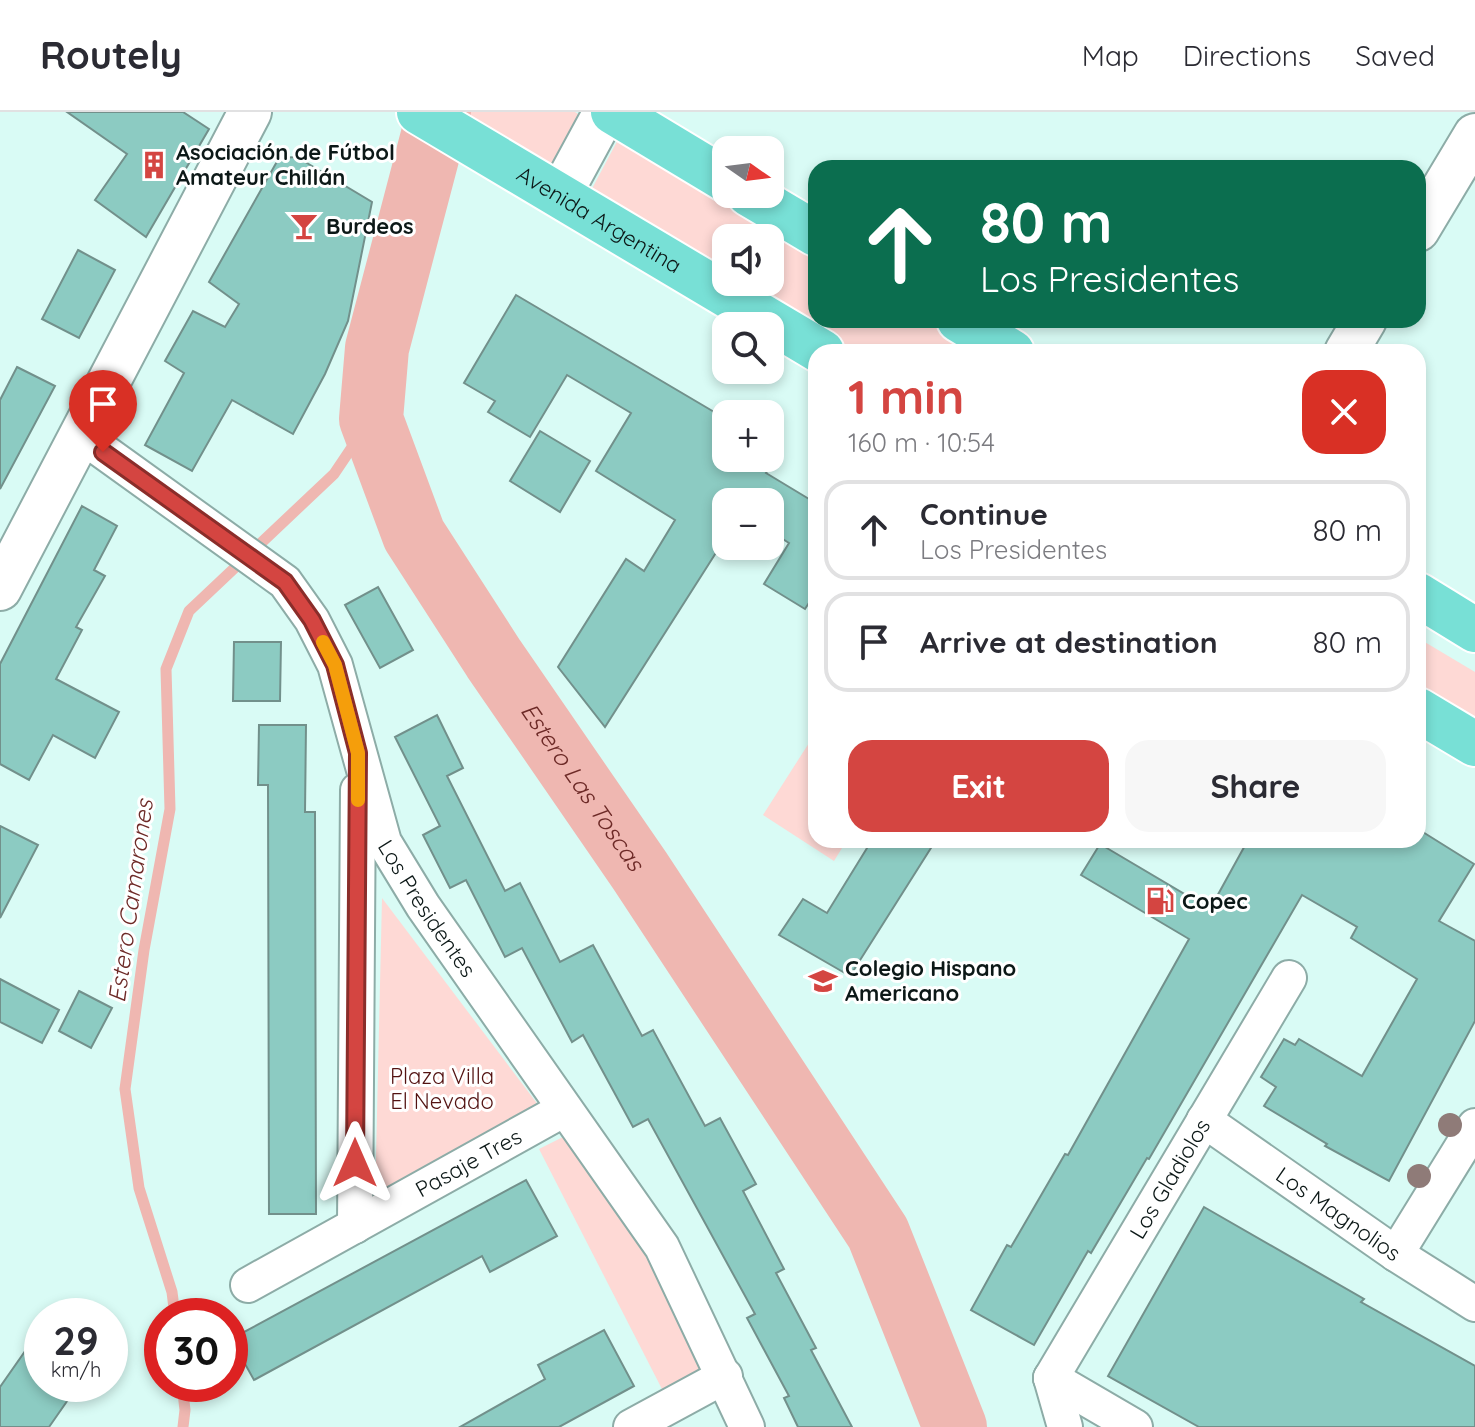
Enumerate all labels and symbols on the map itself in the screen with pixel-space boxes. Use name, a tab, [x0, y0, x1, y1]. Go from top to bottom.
north arrow	[712, 136, 784, 208]
place label: Asociación de Fútbol Amateur Chillán	[176, 138, 395, 191]
building icon: Asociación de Fútbol Amateur Chillán	[139, 150, 169, 180]
street label: Avenida Argentina	[512, 160, 687, 279]
bar icon: Burdeos	[289, 211, 319, 241]
place label: Burdeos	[326, 212, 414, 240]
pin	[69, 370, 137, 452]
water label: Estero Las Toscas	[515, 697, 652, 878]
water label: Estero Camarones	[101, 796, 159, 1004]
street label: Los Presidentes	[372, 835, 482, 982]
fuel station icon: Copec	[1145, 886, 1175, 916]
place label: Copec	[1182, 887, 1248, 915]
place label: Colegio Hispano Americano	[845, 954, 1016, 1007]
school or university icon: Colegio Hispano Americano	[808, 966, 838, 996]
park label: Plaza Villa El Nevado	[390, 1062, 494, 1115]
street label: Los Gladiolos	[1123, 1114, 1216, 1244]
position arrow	[313, 1121, 397, 1205]
street label: Pasaje Tres	[410, 1122, 526, 1203]
street label: Los Magnolios	[1271, 1161, 1406, 1267]
speed limit sign: 30	[144, 1298, 248, 1402]

